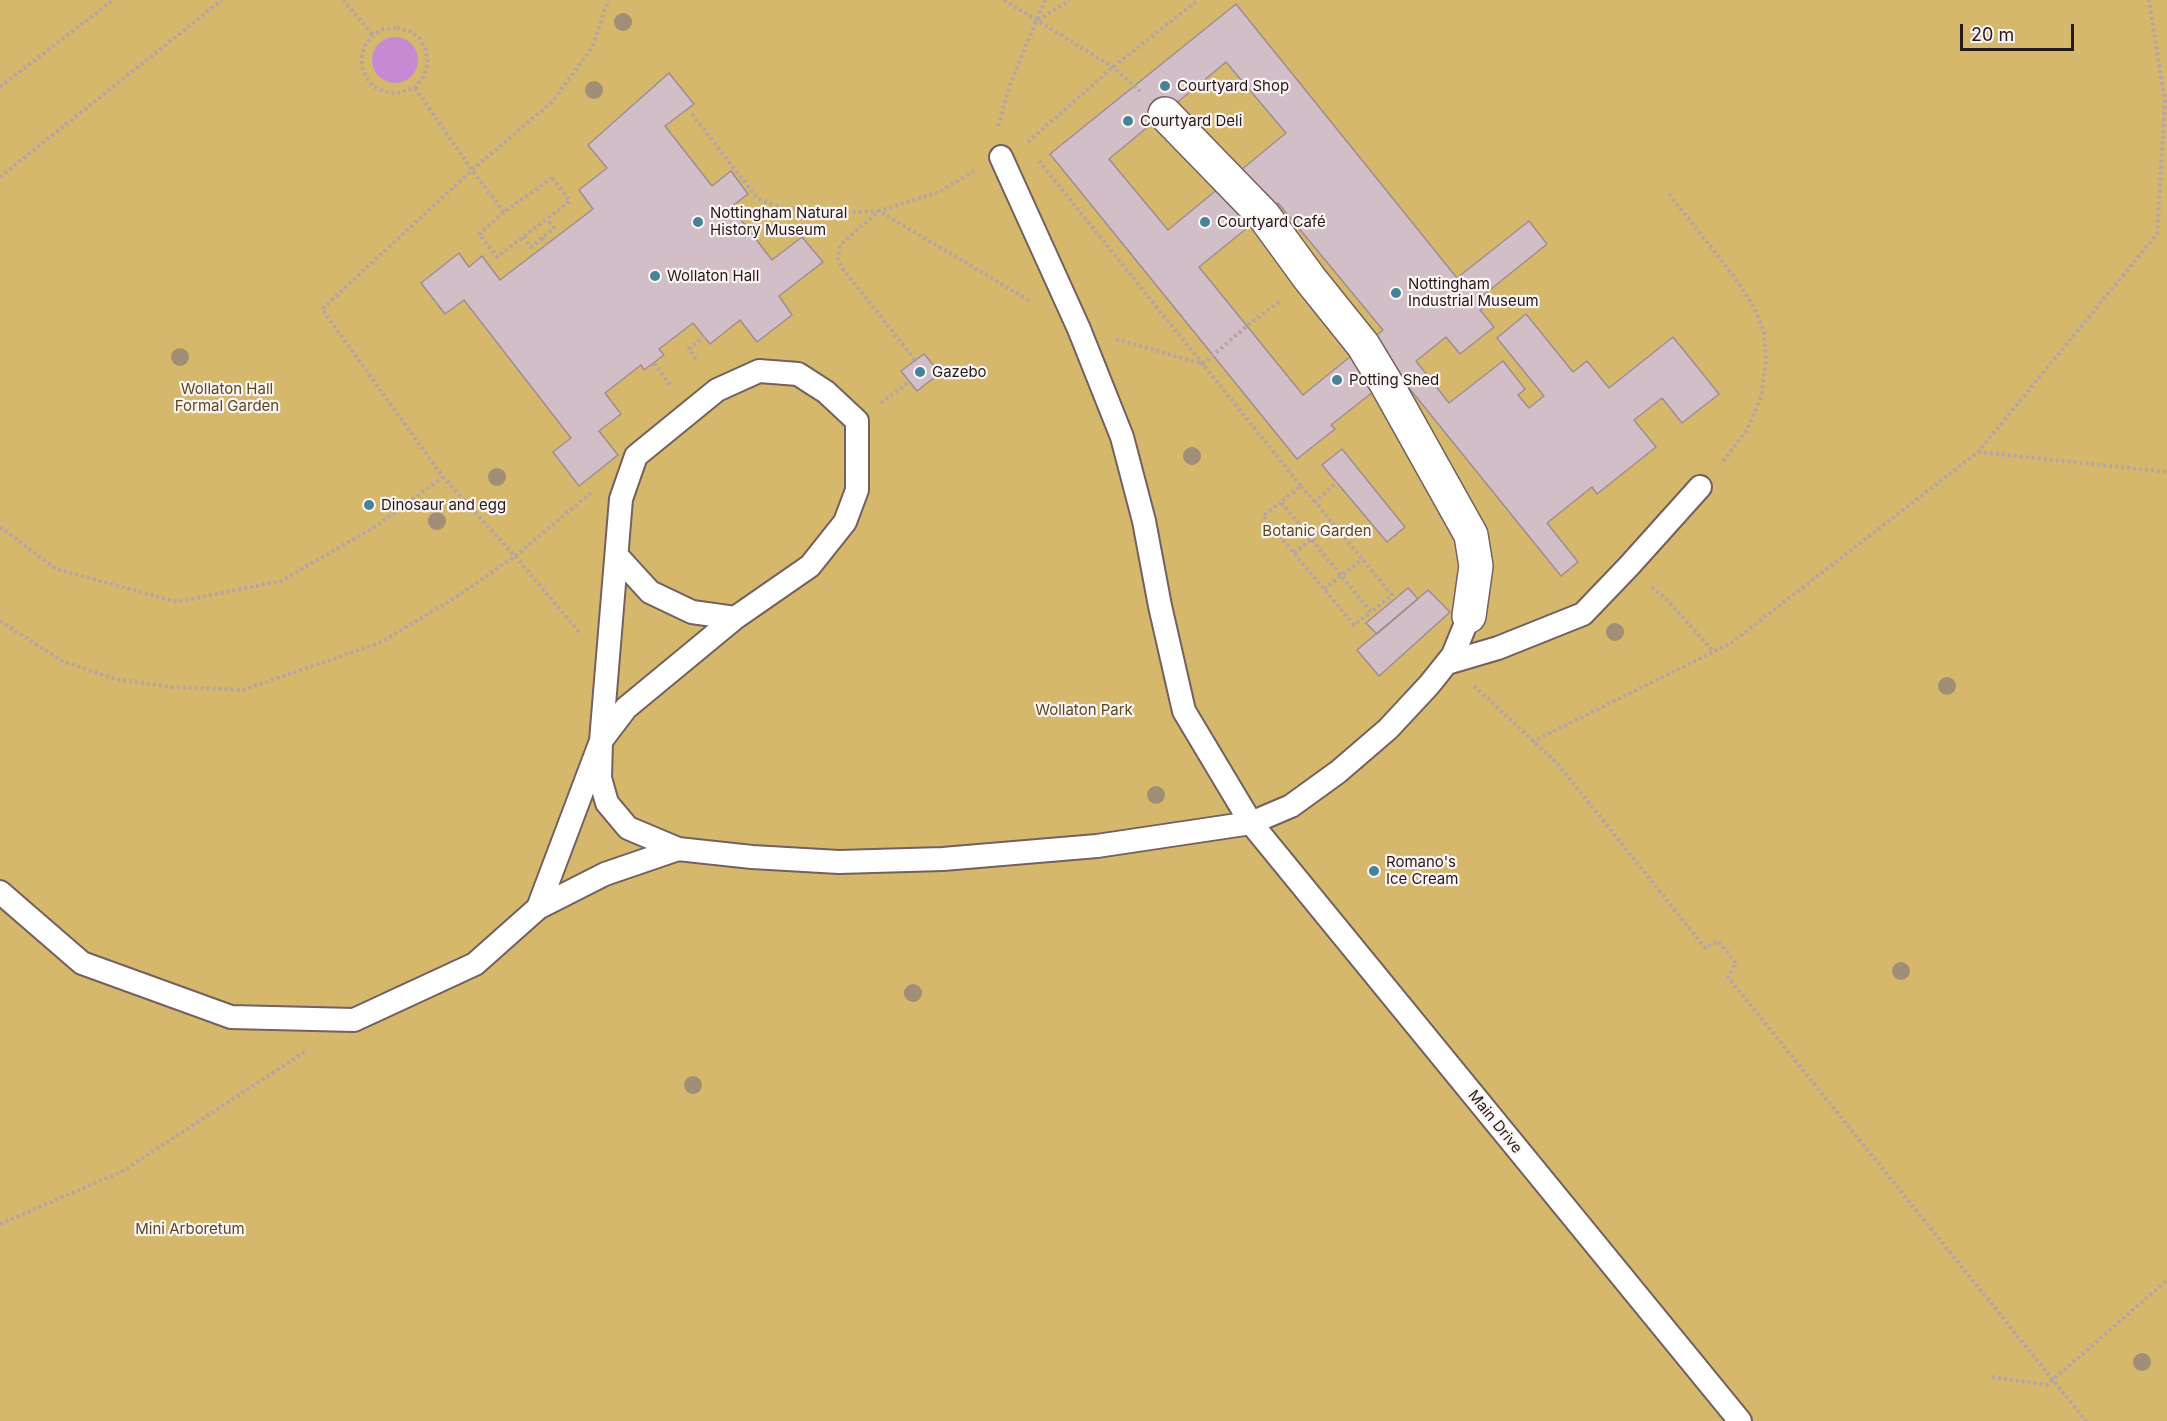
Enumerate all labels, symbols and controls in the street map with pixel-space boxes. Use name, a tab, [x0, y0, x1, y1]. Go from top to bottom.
scale bar	[1963, 12, 2077, 50]
text: 20 m	[1971, 24, 2014, 45]
place label: Courtyard Shop	[1177, 77, 1289, 95]
marker: Courtyard Shop	[1158, 79, 1172, 93]
place label: Courtyard Deli	[1140, 112, 1242, 130]
marker: Courtyard Deli	[1121, 114, 1135, 128]
place label: Nottingham Natural History Museum	[710, 204, 847, 239]
place label: Courtyard Café	[1217, 213, 1326, 231]
marker: Nottingham Natural History Museum	[691, 215, 705, 229]
marker: Courtyard Café	[1198, 215, 1212, 229]
place label: Wollaton Hall	[667, 267, 759, 285]
marker: Wollaton Hall	[648, 269, 662, 283]
place label: Nottingham Industrial Museum	[1408, 275, 1539, 310]
marker: Nottingham Industrial Museum	[1389, 286, 1403, 300]
place label: Gazebo	[932, 363, 987, 381]
marker: Gazebo	[913, 365, 927, 379]
place label: Potting Shed	[1349, 371, 1439, 389]
marker: Potting Shed	[1330, 373, 1344, 387]
park label: Wollaton Hall Formal Garden	[175, 380, 279, 415]
place label: Dinosaur and egg	[381, 496, 506, 514]
marker: Dinosaur and egg	[362, 498, 376, 512]
park label: Botanic Garden	[1262, 522, 1372, 540]
park label: Wollaton Park	[1035, 701, 1133, 719]
place label: Romano's Ice Cream	[1386, 853, 1458, 888]
marker: Romano's Ice Cream	[1367, 864, 1381, 878]
street label: Main Drive	[1464, 1087, 1526, 1157]
park label: Mini Arboretum	[135, 1220, 245, 1238]

